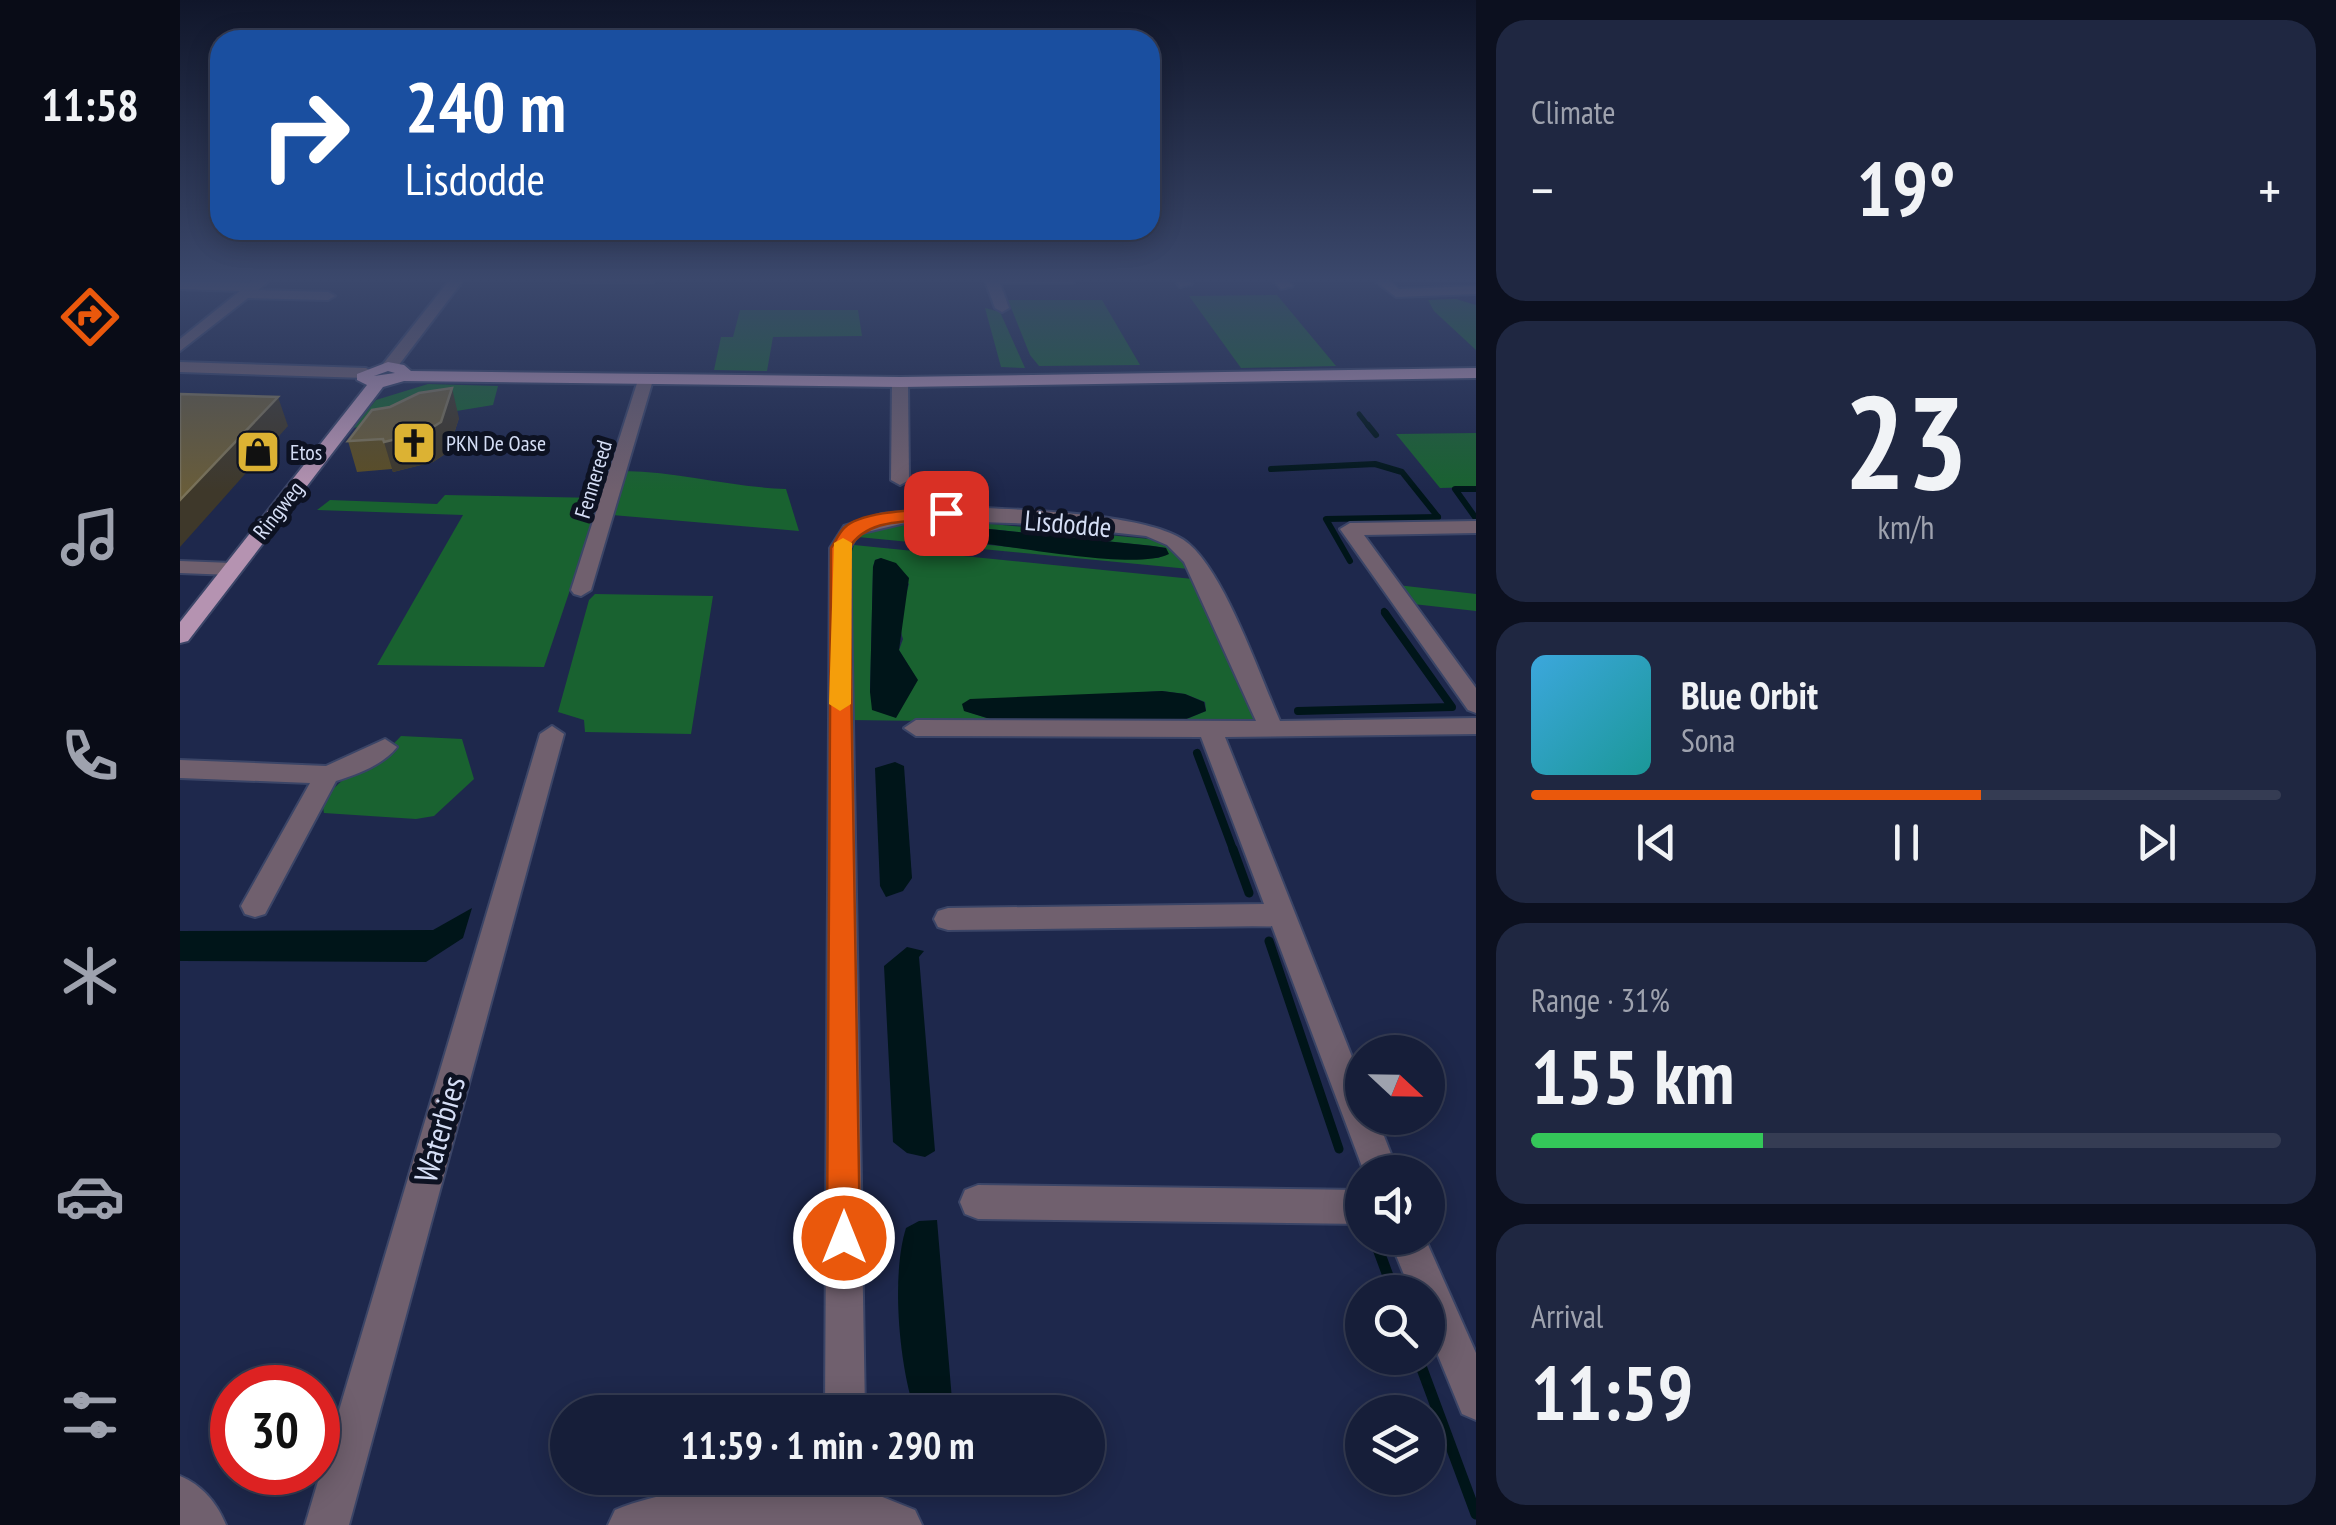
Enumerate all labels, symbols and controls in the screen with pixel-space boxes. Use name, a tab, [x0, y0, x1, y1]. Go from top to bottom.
text: 240 m	[405, 61, 566, 151]
icon: right	[240, 70, 370, 200]
text: 11:58	[41, 75, 139, 133]
text: Climate	[1531, 91, 1615, 133]
text: 19°	[1856, 140, 1956, 237]
text: Lisdodde	[405, 149, 545, 207]
text: −	[1531, 154, 1554, 225]
text: +	[2258, 154, 2281, 225]
icon: directions	[55, 282, 125, 352]
text: 23	[1844, 357, 1968, 525]
church icon: PKN De Oase	[391, 420, 437, 466]
shop icon: Etos	[235, 429, 281, 475]
place label: PKN De Oase	[446, 429, 546, 457]
street label: Fennereed	[568, 437, 618, 521]
place label: Etos	[290, 438, 322, 466]
pin	[904, 471, 989, 556]
street label: Ringweg	[247, 475, 309, 545]
icon: arrive	[919, 486, 974, 541]
street label: Lisdodde	[1023, 501, 1113, 545]
icon: music	[55, 502, 125, 572]
text: km/h	[1878, 506, 1934, 548]
text: Blue Orbit	[1681, 670, 1818, 719]
text: Sona	[1681, 719, 1735, 761]
icon: phone	[55, 721, 125, 791]
icon: previous	[1629, 815, 1684, 870]
icon: pause	[1879, 815, 1934, 870]
icon: next	[2129, 815, 2184, 870]
icon: climate	[55, 941, 125, 1011]
text: Range · 31%	[1531, 979, 1670, 1021]
text: 155 km	[1531, 1028, 1735, 1125]
north arrow	[1345, 1035, 1445, 1135]
map controls	[1345, 1035, 1445, 1495]
street label: Waterbies	[404, 1071, 474, 1187]
button: sound	[1345, 1155, 1445, 1255]
icon: car	[55, 1161, 125, 1231]
position arrow	[792, 1186, 896, 1290]
button: search	[1345, 1275, 1445, 1375]
text: Arrival	[1531, 1295, 1603, 1337]
text: 11:59	[1531, 1344, 1693, 1441]
speed limit sign: 30	[210, 1365, 340, 1495]
icon: filters	[55, 1380, 125, 1450]
button: layers	[1345, 1395, 1445, 1495]
text: 11:59 · 1 min · 290 m	[681, 1420, 974, 1469]

